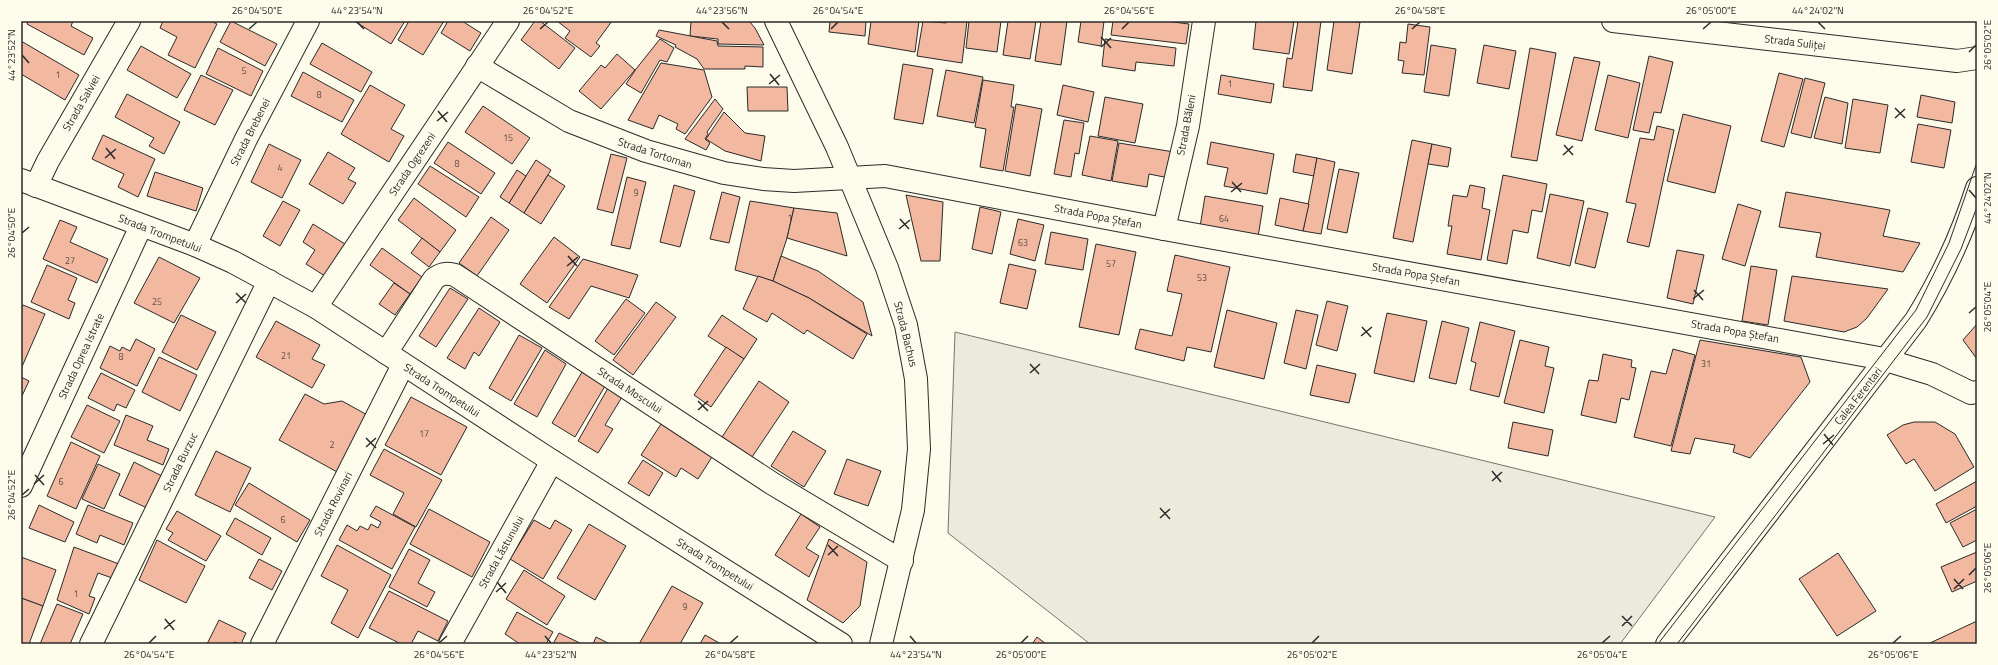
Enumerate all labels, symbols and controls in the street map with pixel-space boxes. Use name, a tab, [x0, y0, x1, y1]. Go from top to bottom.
text: 26°04'50"E	[232, 3, 283, 18]
text: 44°23'54"N	[331, 3, 383, 18]
text: 26°04'52"E	[523, 3, 574, 18]
text: 44°23'56"N	[696, 3, 748, 18]
text: 26°04'54"E	[813, 3, 864, 18]
text: 26°04'56"E	[1104, 3, 1155, 18]
text: 26°04'58"E	[1395, 3, 1446, 18]
text: 26°05'00"E	[1686, 3, 1737, 18]
text: 44°24'02"N	[1792, 3, 1844, 18]
text: 26°05'02"E	[1980, 19, 1995, 70]
text: 44°23'52"N	[4, 29, 19, 81]
street label: Strada Suliței	[1764, 30, 1826, 54]
house number: 5	[241, 64, 247, 77]
house number: 1	[55, 68, 61, 81]
street label: Strada Salviei	[58, 72, 104, 134]
house number: 1	[1227, 77, 1233, 90]
house number: 8	[316, 88, 322, 101]
street label: Strada Băleni	[1172, 93, 1200, 157]
street label: Strada Brebenei	[226, 95, 274, 169]
street label: Strada Ogrezeni	[385, 129, 439, 199]
house number: 15	[503, 131, 513, 144]
street label: Strada Tortoman	[616, 133, 694, 173]
house number: 8	[454, 157, 460, 170]
house number: 4	[277, 161, 283, 174]
text: 44°24'02"N	[1980, 172, 1995, 224]
house number: 9	[633, 186, 639, 199]
street label: Strada Popa Ștefan	[1053, 200, 1143, 232]
text: 26°04'50"E	[4, 207, 19, 258]
street label: Strada Trompetului	[116, 210, 204, 256]
house number: 1	[787, 211, 793, 224]
house number: 64	[1219, 212, 1229, 225]
house number: 63	[1018, 236, 1028, 249]
house number: 27	[65, 254, 75, 267]
house number: 57	[1106, 257, 1116, 270]
street label: Strada Popa Ștefan	[1371, 258, 1461, 290]
house number: 53	[1197, 271, 1207, 284]
text: 26°05'04"E	[1980, 281, 1995, 332]
house number: 25	[152, 295, 162, 308]
street label: Strada Bachus	[890, 300, 922, 368]
street label: Strada Oprea Istrate	[54, 310, 108, 402]
street label: Strada Popa Ștefan	[1690, 315, 1780, 347]
house number: 21	[281, 349, 291, 362]
house number: 8	[118, 350, 124, 363]
house number: 31	[1701, 357, 1711, 370]
street label: Strada Trompetului	[401, 359, 483, 421]
street label: Strada Moscului	[594, 363, 666, 417]
street label: Calea Ferentari	[1830, 364, 1886, 428]
house number: 17	[419, 427, 429, 440]
street label: Strada Burzuc	[159, 429, 201, 495]
house number: 2	[329, 438, 335, 451]
text: 26°04'52"E	[4, 469, 19, 520]
street label: Strada Rovinari	[310, 469, 356, 539]
house number: 6	[58, 475, 64, 488]
house number: 6	[280, 513, 286, 526]
street label: Strada Lăstunului	[474, 513, 528, 591]
street label: Strada Trompetului	[673, 534, 757, 594]
text: 26°05'06"E	[1980, 542, 1995, 593]
house number: 1	[73, 587, 79, 600]
house number: 9	[682, 600, 688, 613]
text: 26°04'54"E	[124, 647, 175, 662]
text: 26°04'56"E	[414, 647, 465, 662]
text: 44°23'52"N	[525, 647, 577, 662]
text: 26°04'58"E	[705, 647, 756, 662]
text: 44°23'54"N	[890, 647, 942, 662]
text: 26°05'00"E	[996, 647, 1047, 662]
text: 26°05'02"E	[1287, 647, 1338, 662]
text: 26°05'04"E	[1577, 647, 1628, 662]
text: 26°05'06"E	[1868, 647, 1919, 662]

